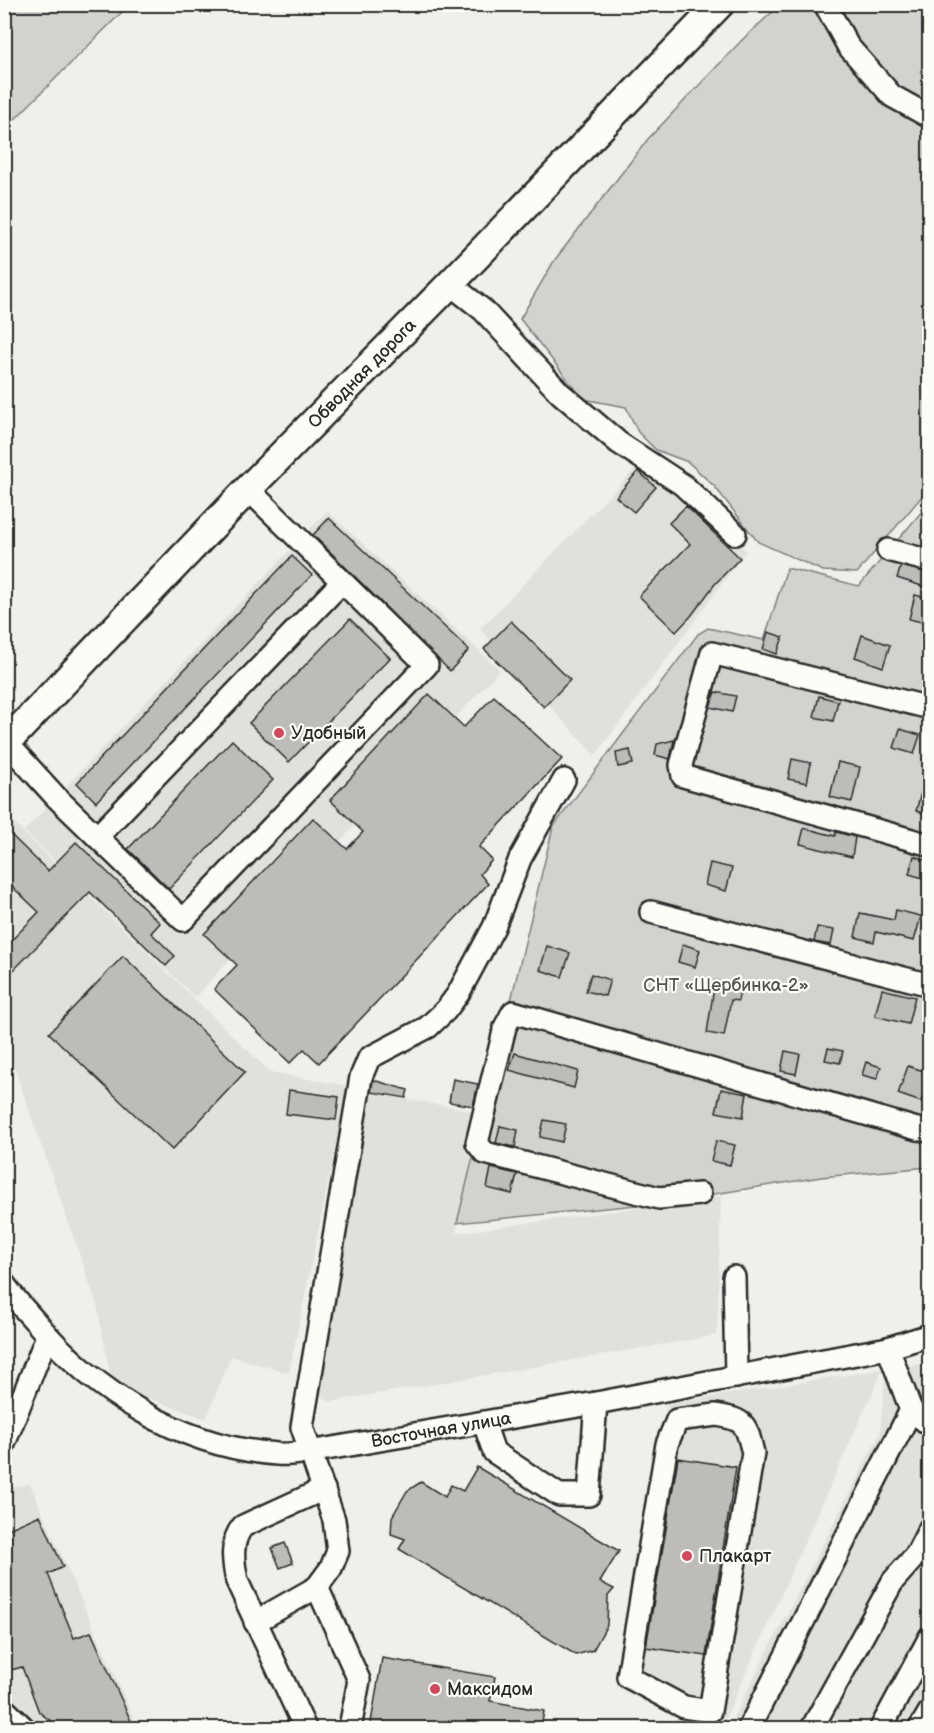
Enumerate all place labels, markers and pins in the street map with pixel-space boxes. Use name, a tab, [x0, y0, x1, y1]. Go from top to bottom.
place label: Удобный	[291, 723, 366, 744]
marker: Удобный	[272, 726, 286, 740]
place label: Плакарт	[699, 1546, 772, 1567]
marker: Плакарт	[680, 1549, 694, 1563]
place label: Максидом	[447, 1679, 533, 1700]
marker: Максидом	[428, 1682, 442, 1696]

